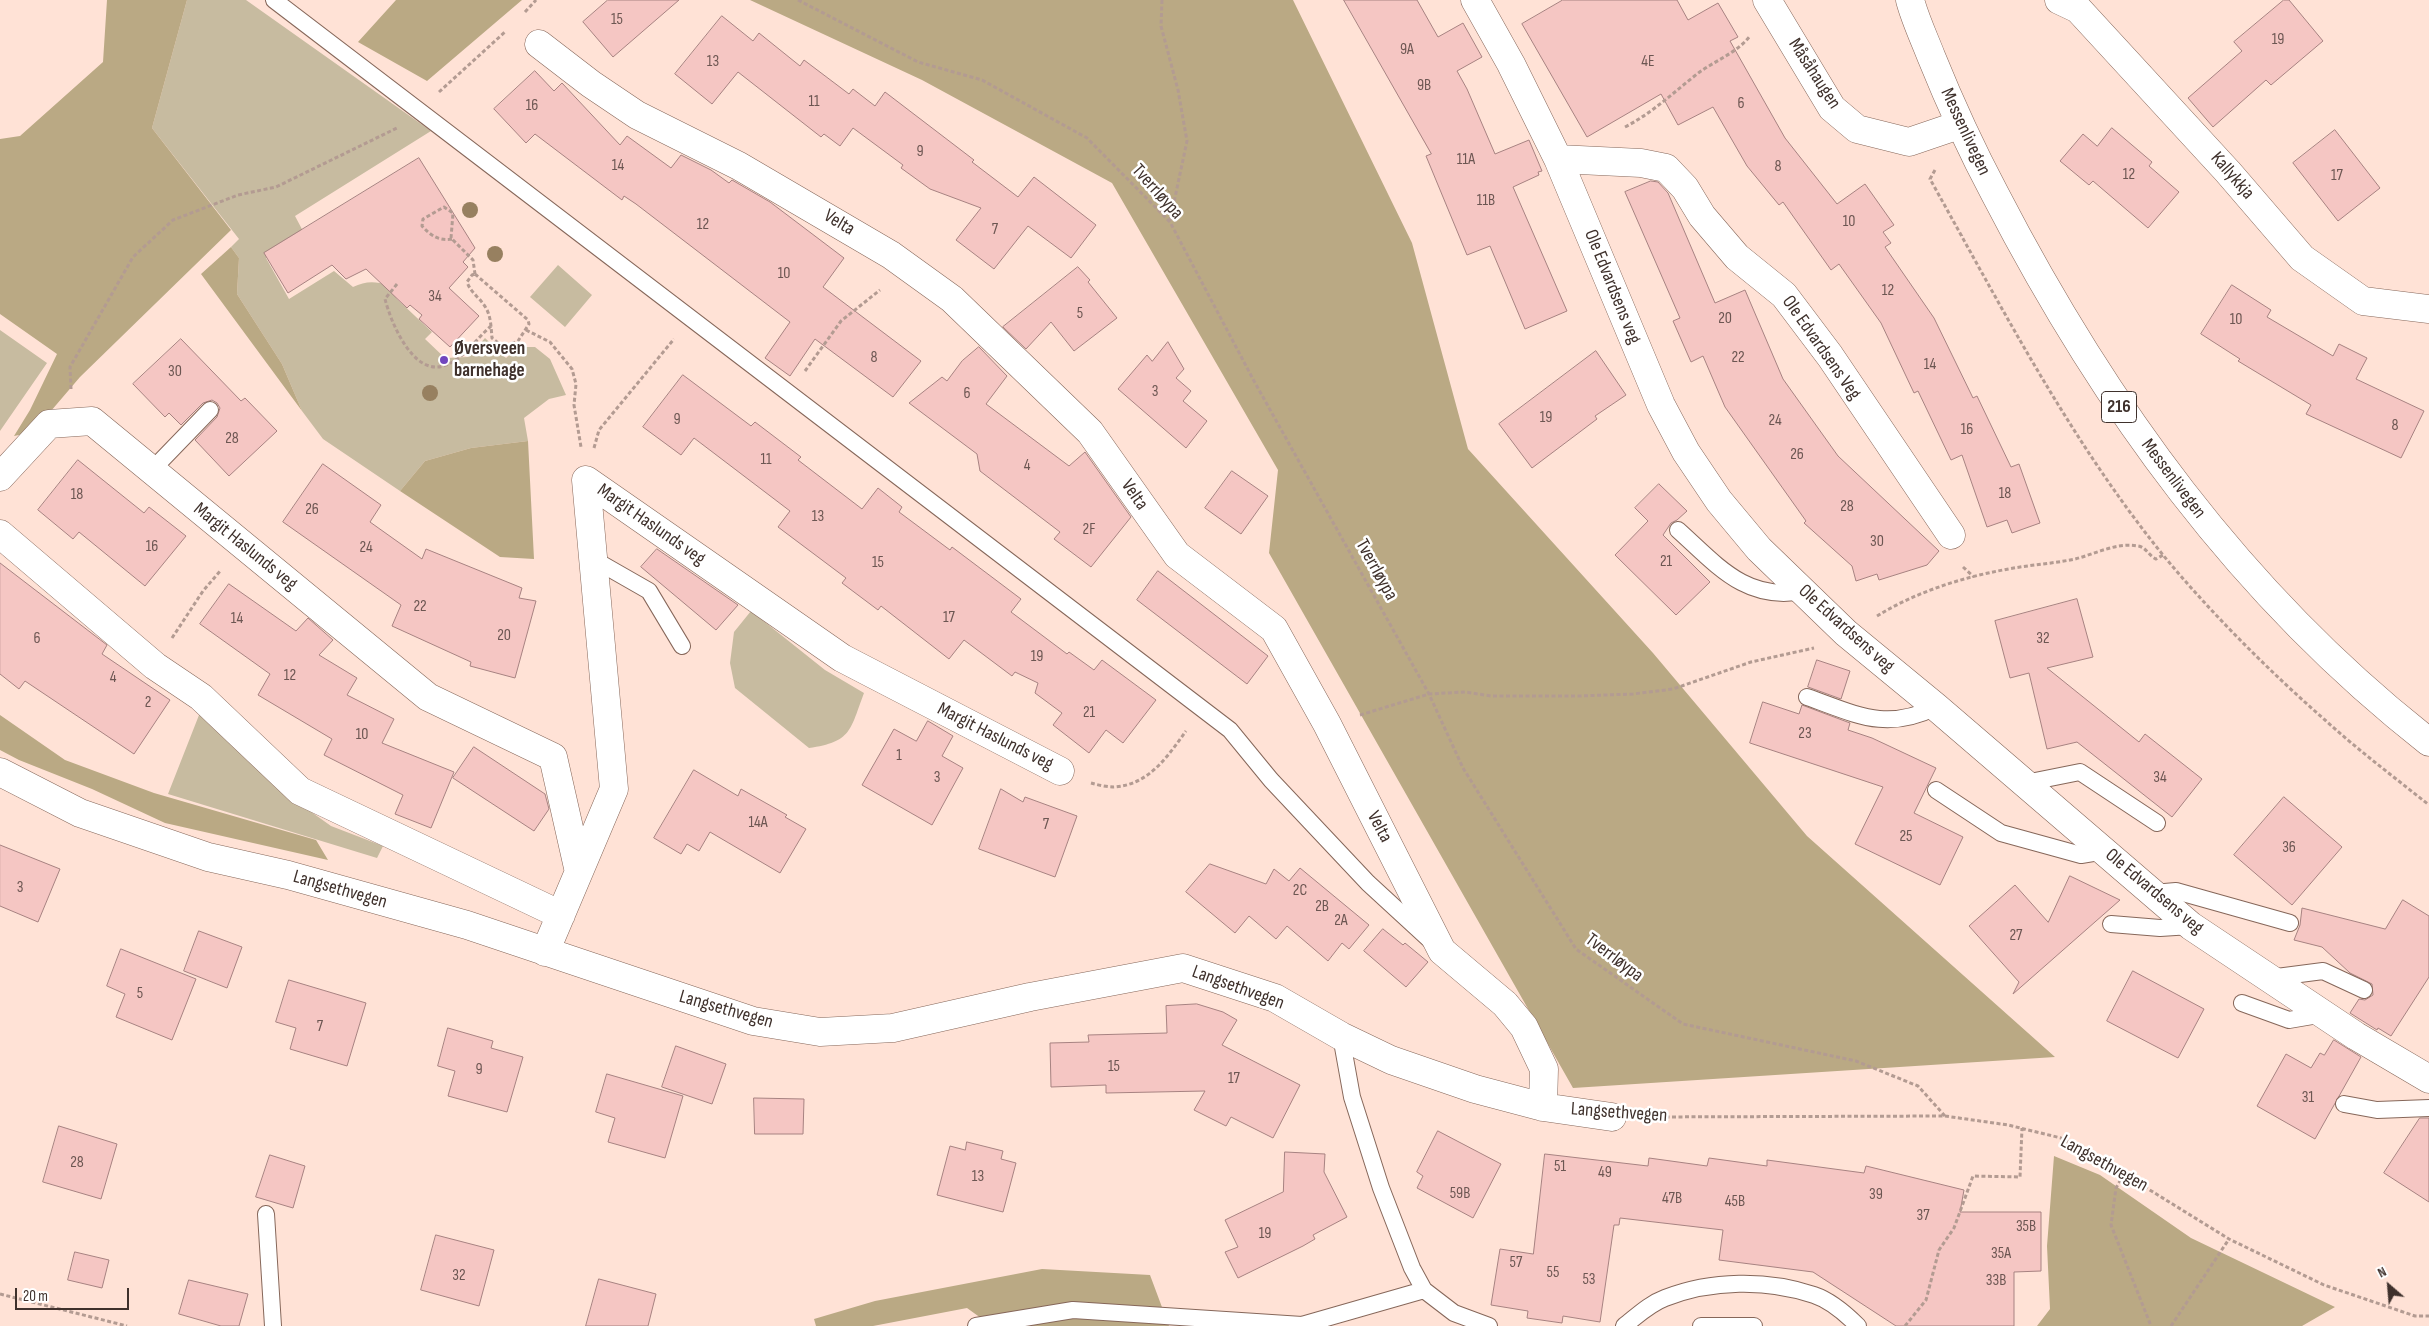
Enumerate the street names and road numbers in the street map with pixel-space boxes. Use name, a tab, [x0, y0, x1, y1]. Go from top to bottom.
street label: Måsåhaugen	[1783, 35, 1845, 113]
street label: Messenlivegen	[1935, 85, 1995, 179]
street label: Kallykkja	[2205, 148, 2259, 204]
street label: Tverrløypa	[1126, 160, 1188, 224]
street label: Velta	[819, 205, 859, 241]
street label: Ole Edvardsens veg	[1579, 226, 1645, 348]
street label: Ole Edvardsens Veg	[1777, 291, 1865, 405]
road number: 216	[2102, 392, 2136, 422]
street label: Messenlivegen	[2136, 435, 2210, 523]
street label: Velta	[1115, 475, 1153, 515]
street label: Margit Haslunds veg	[592, 479, 710, 571]
street label: Margit Haslunds veg	[188, 498, 302, 596]
street label: Tverrløypa	[1350, 535, 1402, 605]
street label: Ole Edvardsens veg	[1793, 580, 1899, 678]
street label: Margit Haslunds veg	[933, 698, 1057, 776]
street label: Velta	[1361, 807, 1397, 847]
street label: Ole Edvardsens veg	[2100, 844, 2208, 940]
street label: Langsethvegen	[291, 866, 389, 914]
street label: Tverrløypa	[1581, 929, 1647, 987]
street label: Langsethvegen	[1189, 961, 1287, 1015]
street label: Langsethvegen	[677, 986, 775, 1034]
street label: Langsethvegen	[1570, 1098, 1668, 1128]
street label: Langsethvegen	[2056, 1131, 2152, 1197]

